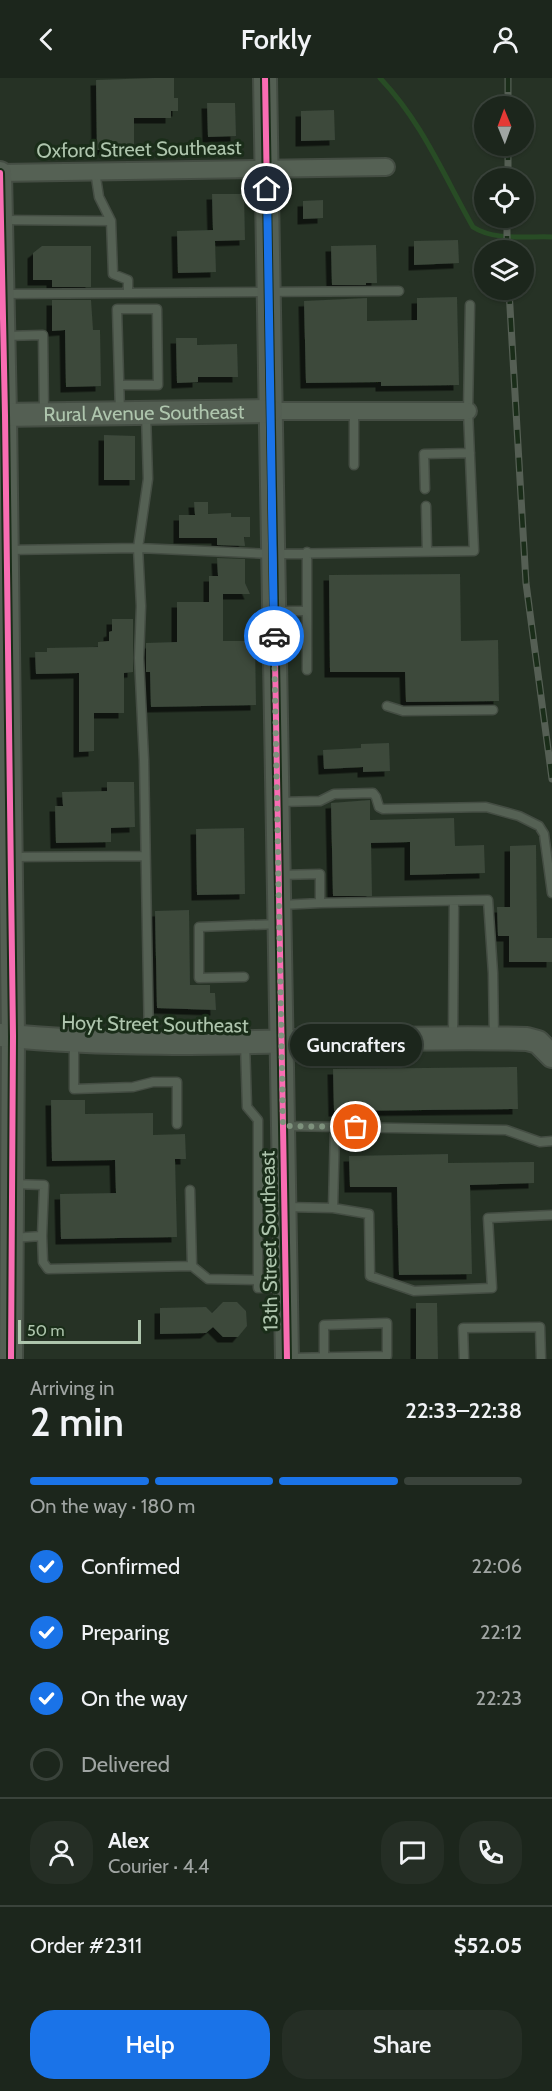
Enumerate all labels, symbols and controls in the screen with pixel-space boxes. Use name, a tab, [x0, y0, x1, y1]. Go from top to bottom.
icon: back	[30, 23, 63, 56]
text: Forkly	[241, 23, 311, 56]
icon: person	[489, 23, 522, 56]
north arrow	[474, 96, 534, 156]
map controls	[474, 96, 534, 300]
street label: Oxford Street Southeast	[36, 135, 242, 163]
pin	[241, 163, 292, 214]
button: locate	[474, 168, 534, 228]
icon: home	[250, 172, 283, 205]
button: layers	[474, 240, 534, 300]
street label: Rural Avenue Southeast	[43, 399, 245, 426]
courier	[244, 606, 304, 666]
icon: car	[258, 620, 291, 653]
street label: Hoyt Street Southeast	[61, 1010, 249, 1038]
callout: Guncrafters	[290, 1025, 422, 1067]
text: Guncrafters	[306, 1033, 406, 1057]
pin	[330, 1101, 381, 1152]
icon: bag	[339, 1110, 372, 1143]
street label: 13th Street Southeast	[255, 1150, 283, 1332]
scale bar	[18, 1317, 141, 1344]
text: 50 m	[27, 1321, 64, 1340]
text: Arriving in	[30, 1376, 114, 1400]
text: 22:33–22:38	[405, 1397, 522, 1424]
text: 2 min	[30, 1398, 124, 1446]
text: On the way · 180 m	[30, 1494, 195, 1518]
icon: check	[30, 1550, 63, 1583]
text: Confirmed	[81, 1553, 180, 1580]
text: 22:06	[472, 1554, 522, 1578]
icon: check	[30, 1616, 63, 1649]
text: Preparing	[81, 1619, 169, 1646]
text: 22:12	[480, 1620, 522, 1644]
icon: check	[30, 1682, 63, 1715]
text: On the way	[81, 1685, 188, 1712]
text: 22:23	[476, 1686, 522, 1710]
text: Delivered	[81, 1751, 170, 1778]
button: person	[30, 1821, 93, 1884]
button: chat	[381, 1821, 444, 1884]
button: phone	[459, 1821, 522, 1884]
text: Alex	[108, 1827, 149, 1854]
text: Courier · 4.4	[108, 1854, 209, 1878]
text: Order #2311	[30, 1932, 142, 1959]
text: $52.05	[454, 1932, 522, 1959]
button: Help	[30, 2010, 270, 2079]
button: Share	[282, 2010, 522, 2079]

